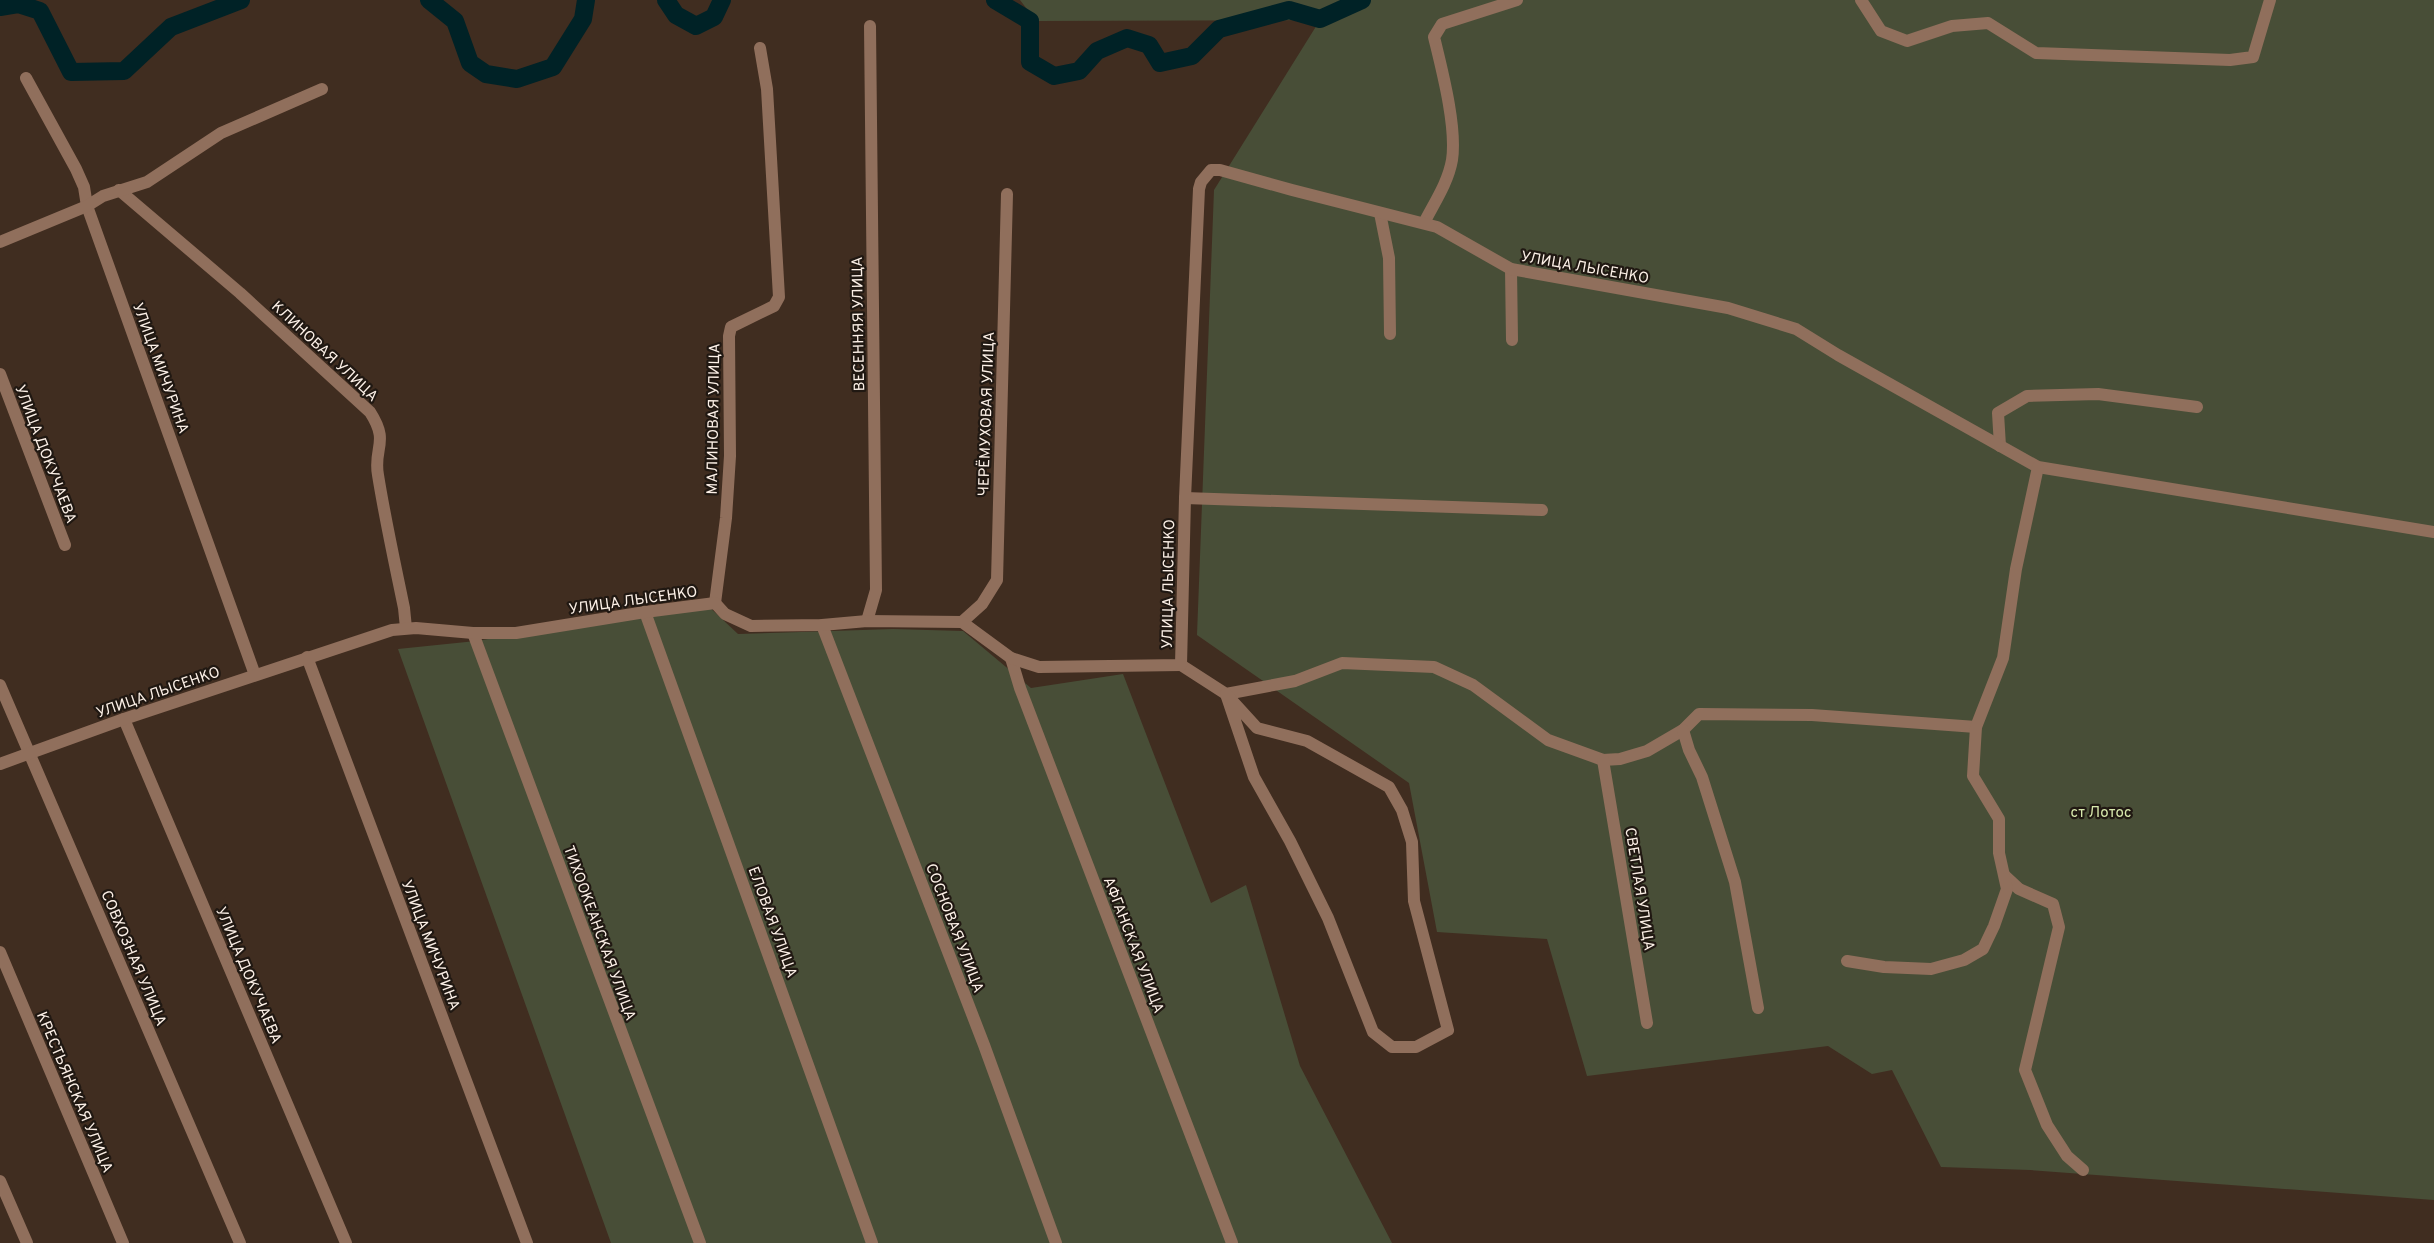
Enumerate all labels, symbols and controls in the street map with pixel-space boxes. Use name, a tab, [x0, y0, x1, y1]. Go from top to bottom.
street label: УЛИЦА ЛЫСЕНКО	[1519, 248, 1650, 289]
street label: ВЕСЕННЯЯ УЛИЦА	[849, 256, 870, 392]
street label: КЛИНОВАЯ УЛИЦА	[267, 298, 381, 406]
street label: УЛИЦА МИЧУРИНА	[127, 300, 192, 437]
street label: ЧЕРЁМУХОВАЯ УЛИЦА	[974, 331, 1000, 497]
street label: МАЛИНОВАЯ УЛИЦА	[704, 343, 725, 495]
street label: УЛИЦА ДОКУЧАЕВА	[9, 383, 80, 526]
street label: УЛИЦА ЛЫСЕНКО	[1159, 519, 1180, 649]
street label: УЛИЦА ЛЫСЕНКО	[568, 583, 699, 620]
street label: УЛИЦА ЛЫСЕНКО	[94, 663, 223, 723]
park label: ст Лотос	[2071, 804, 2131, 823]
street label: СВЕТЛАЯ УЛИЦА	[1619, 826, 1658, 952]
street label: ТИХООКЕАНСКАЯ УЛИЦА	[558, 843, 639, 1024]
street label: СОСНОВАЯ УЛИЦА	[920, 861, 987, 996]
street label: ЕЛОВАЯ УЛИЦА	[743, 864, 801, 981]
street label: АФГАНСКАЯ УЛИЦА	[1098, 875, 1167, 1016]
street label: УЛИЦА МИЧУРИНА	[396, 878, 463, 1013]
street label: СОВХОЗНАЯ УЛИЦА	[95, 888, 170, 1029]
street label: УЛИЦА ДОКУЧАЕВА	[210, 904, 285, 1047]
street label: КРЕСТЬЯНСКАЯ УЛИЦА	[31, 1009, 116, 1176]

